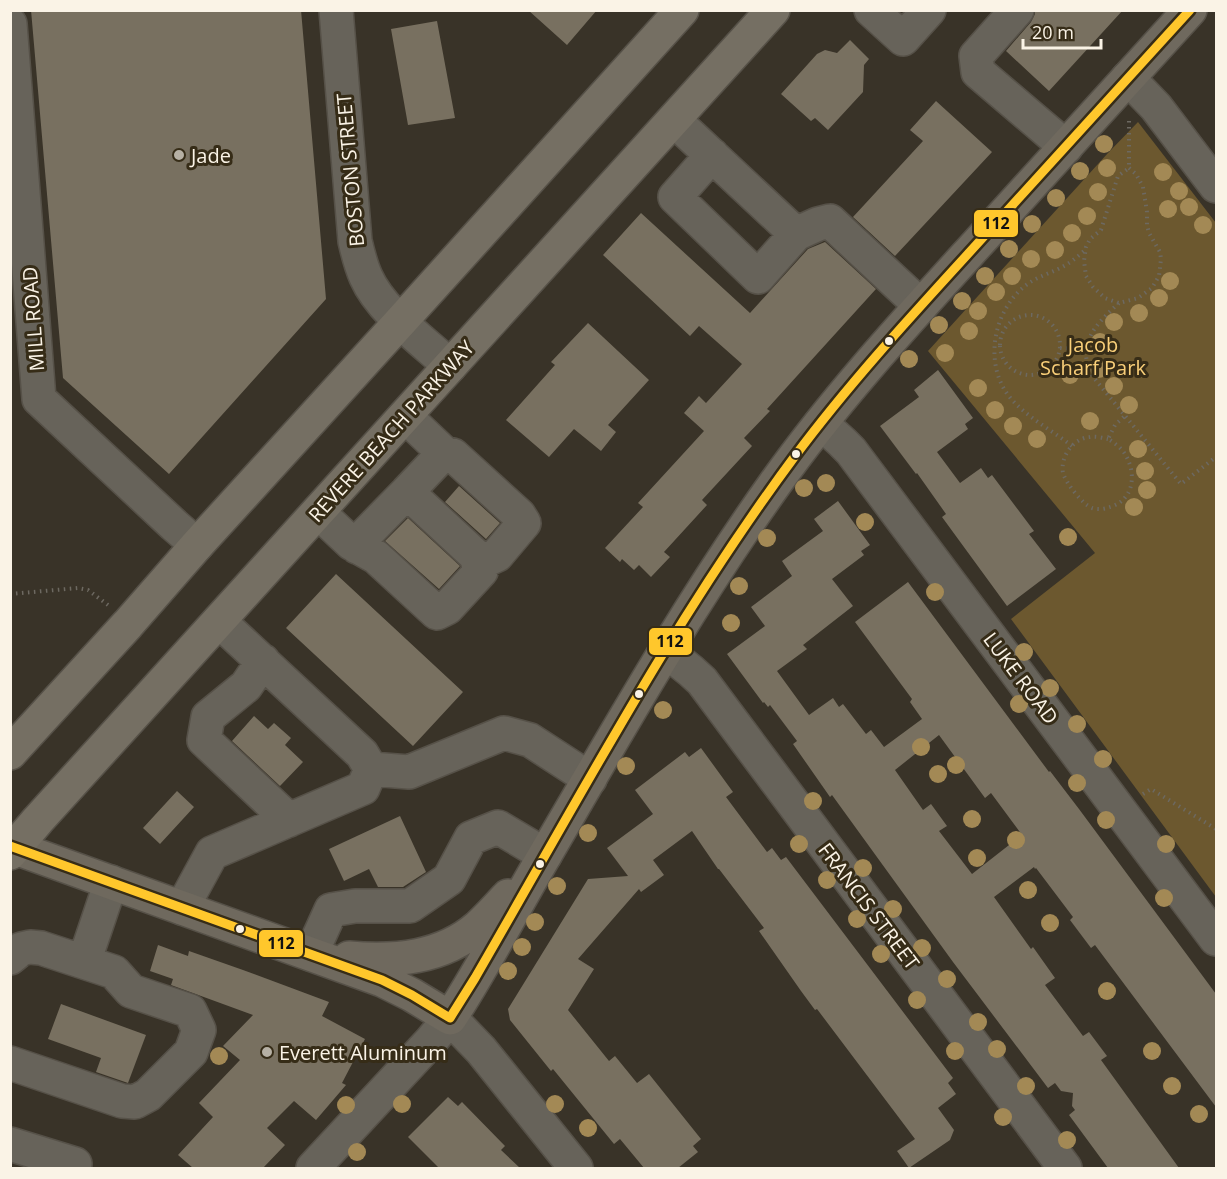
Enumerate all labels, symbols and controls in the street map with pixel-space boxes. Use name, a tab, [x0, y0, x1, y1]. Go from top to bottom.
scale bar	[1023, 12, 1101, 50]
text: 20 m	[1032, 20, 1074, 44]
street label: BOSTON STREET	[330, 92, 370, 248]
place label: Jade	[189, 142, 231, 169]
marker: Jade	[172, 148, 186, 162]
line badge: 112	[973, 209, 1019, 238]
text: 112	[982, 212, 1010, 234]
street label: MILL ROAD	[16, 266, 50, 372]
park label: Jacob Scharf Park	[1040, 331, 1146, 381]
street label: REVERE BEACH PARKWAY	[302, 334, 481, 528]
unlabelled marker	[883, 335, 895, 347]
unlabelled marker	[790, 448, 802, 460]
street label: LUKE ROAD	[978, 626, 1064, 730]
line badge: 112	[648, 627, 693, 656]
text: 112	[656, 630, 684, 652]
unlabelled marker	[633, 688, 645, 700]
street label: FRANCIS STREET	[812, 837, 926, 975]
unlabelled marker	[534, 858, 546, 870]
unlabelled marker	[234, 923, 246, 935]
line badge: 112	[258, 929, 304, 958]
text: 112	[267, 932, 295, 954]
place label: Everett Aluminum	[279, 1039, 447, 1066]
marker: Everett Aluminum	[260, 1045, 274, 1059]

